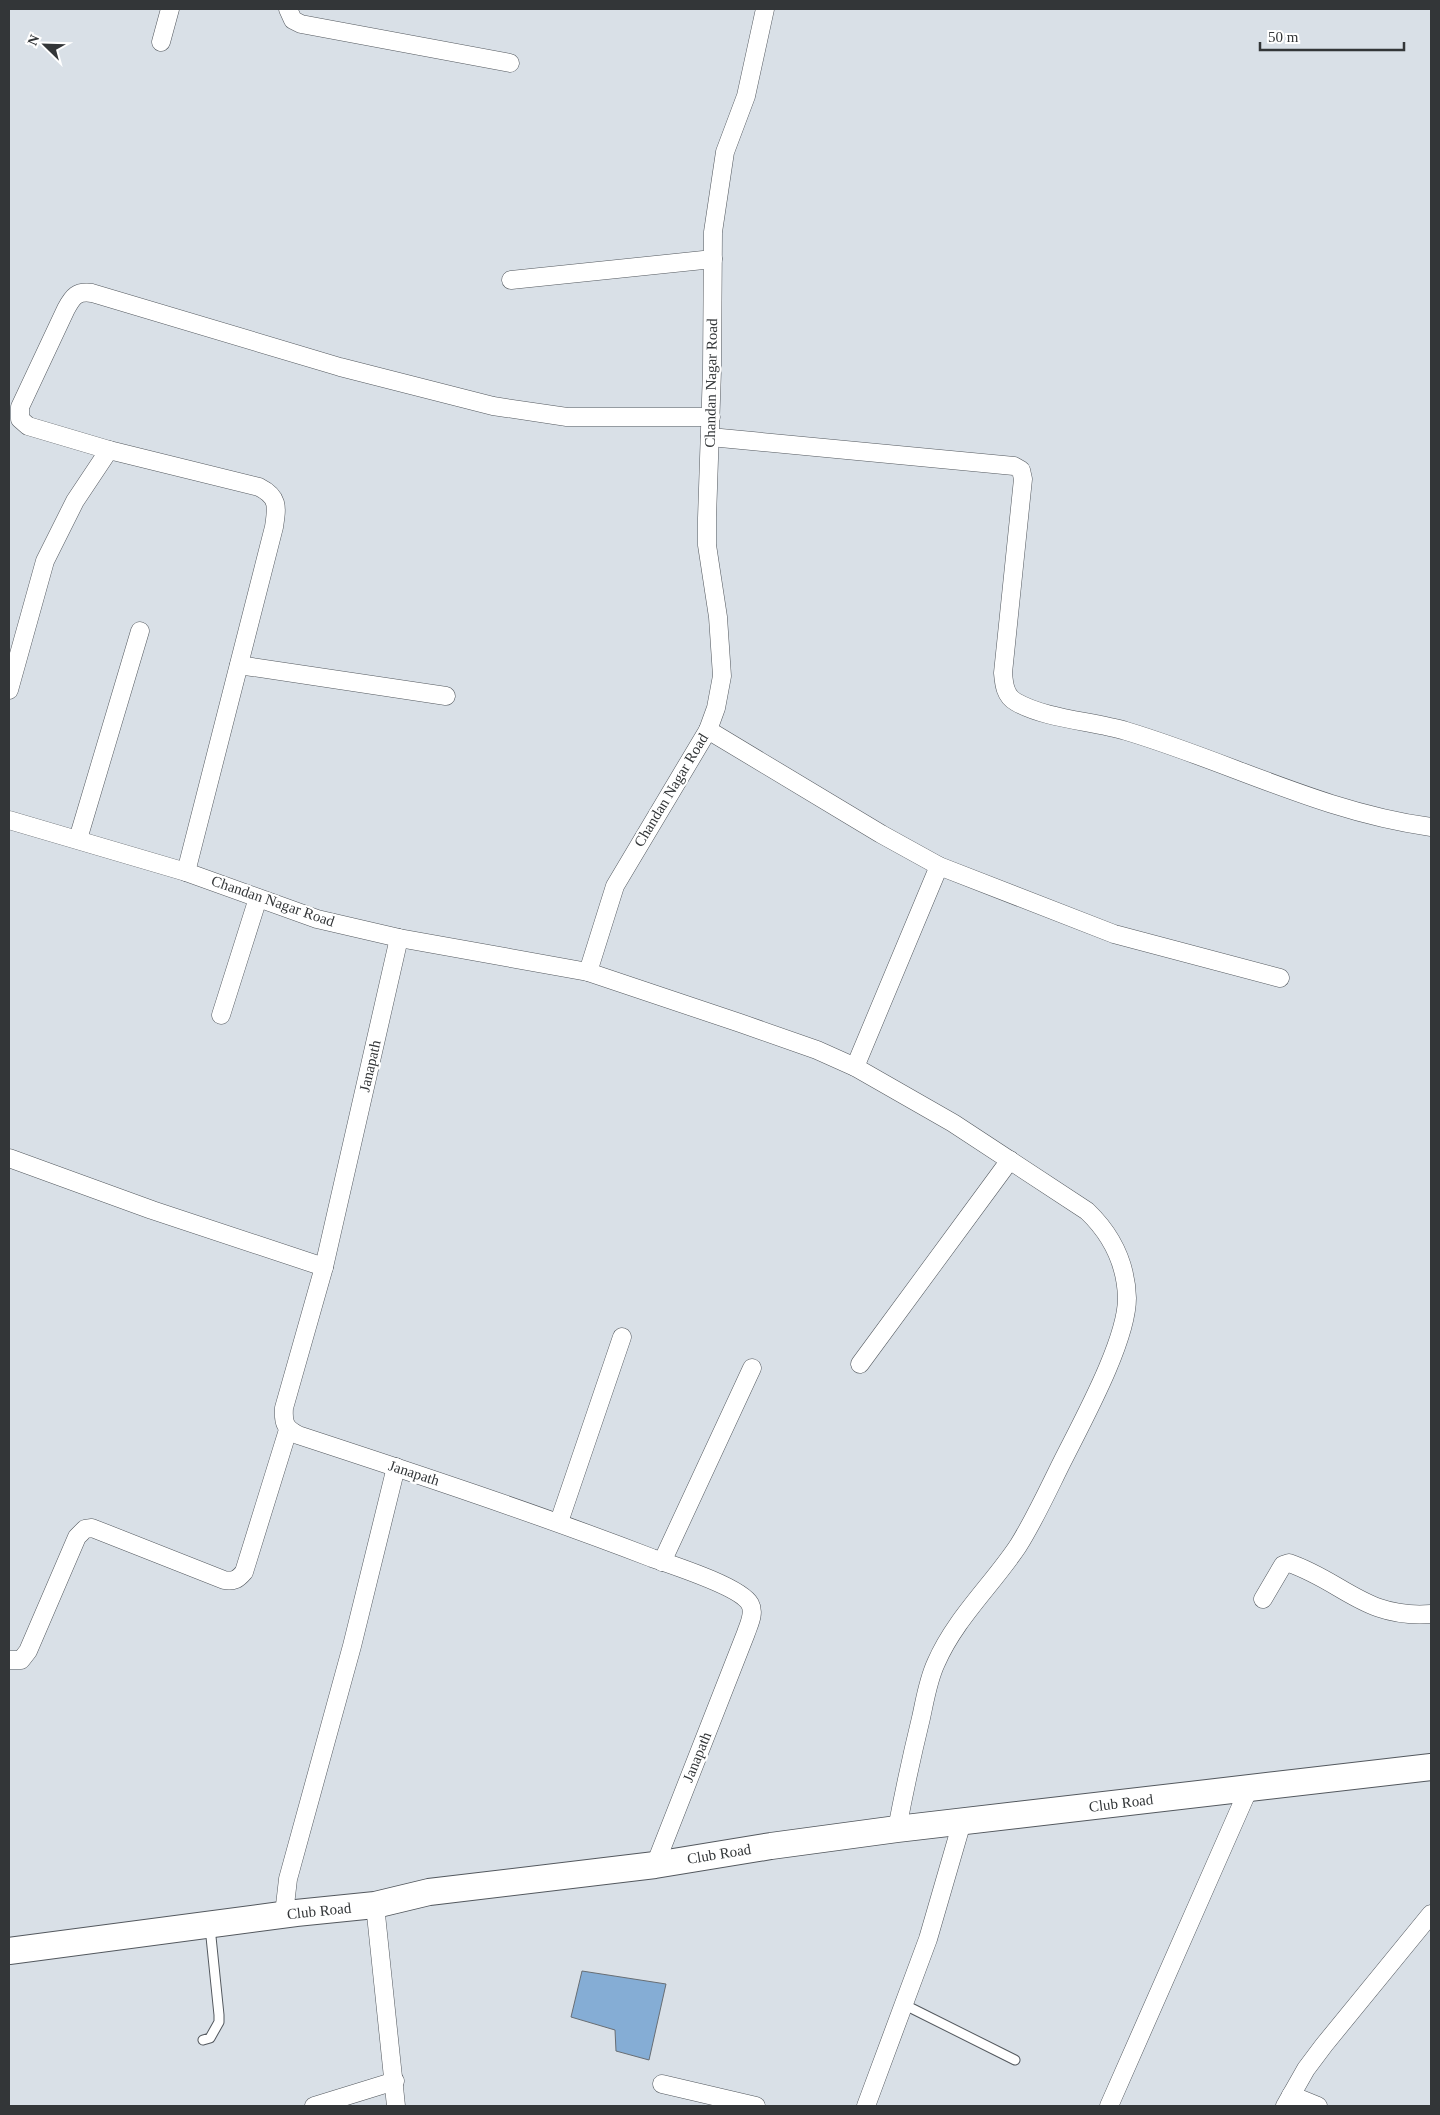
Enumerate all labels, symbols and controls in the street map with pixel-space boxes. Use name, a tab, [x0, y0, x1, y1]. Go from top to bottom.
north arrow	[20, 20, 70, 70]
scale bar	[1260, 20, 1404, 52]
text: 50 m	[1268, 29, 1299, 45]
text: N	[25, 33, 42, 48]
street label: Chandan Nagar Road	[702, 318, 720, 448]
street label: Chandan Nagar Road	[631, 730, 711, 849]
street label: Chandan Nagar Road	[209, 872, 337, 930]
street label: Janapath	[356, 1038, 384, 1093]
street label: Janapath	[387, 1457, 442, 1489]
street label: Janapath	[680, 1729, 714, 1784]
street label: Club Road	[1088, 1791, 1155, 1815]
street label: Club Road	[686, 1841, 753, 1867]
street label: Club Road	[286, 1900, 352, 1922]

